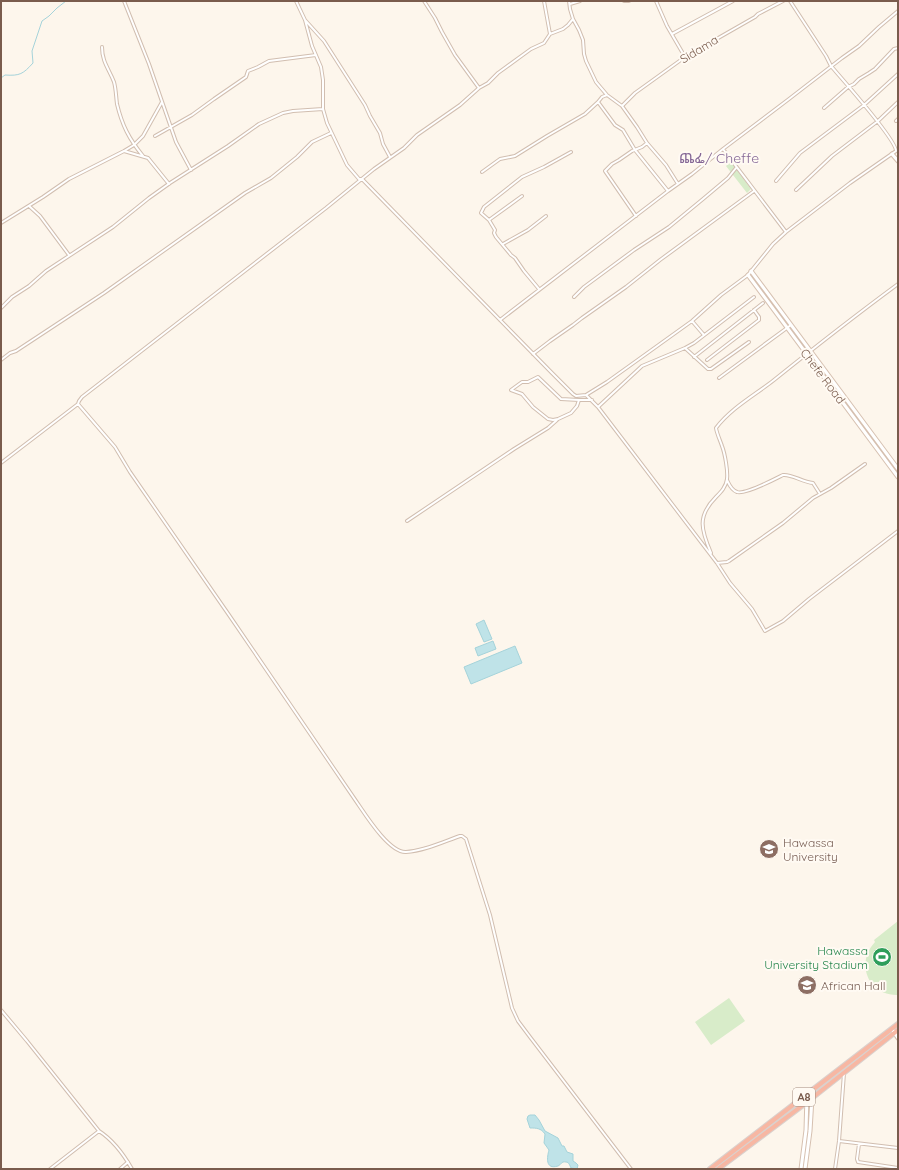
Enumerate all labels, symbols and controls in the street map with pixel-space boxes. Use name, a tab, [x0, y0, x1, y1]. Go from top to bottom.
street label: Sidama	[677, 32, 721, 66]
district label: ጨፌ/ Cheffe	[679, 149, 759, 167]
street label: Chefe Road	[797, 345, 849, 407]
place label: Hawassa University	[783, 835, 838, 864]
school or university icon: Hawassa University	[758, 838, 780, 860]
place label: Hawassa University Stadium	[764, 943, 868, 972]
sports icon: Hawassa University Stadium	[871, 946, 893, 968]
school or university icon: African Hall	[796, 974, 818, 996]
place label: African Hall	[821, 978, 885, 993]
road number: A8	[793, 1088, 815, 1106]

